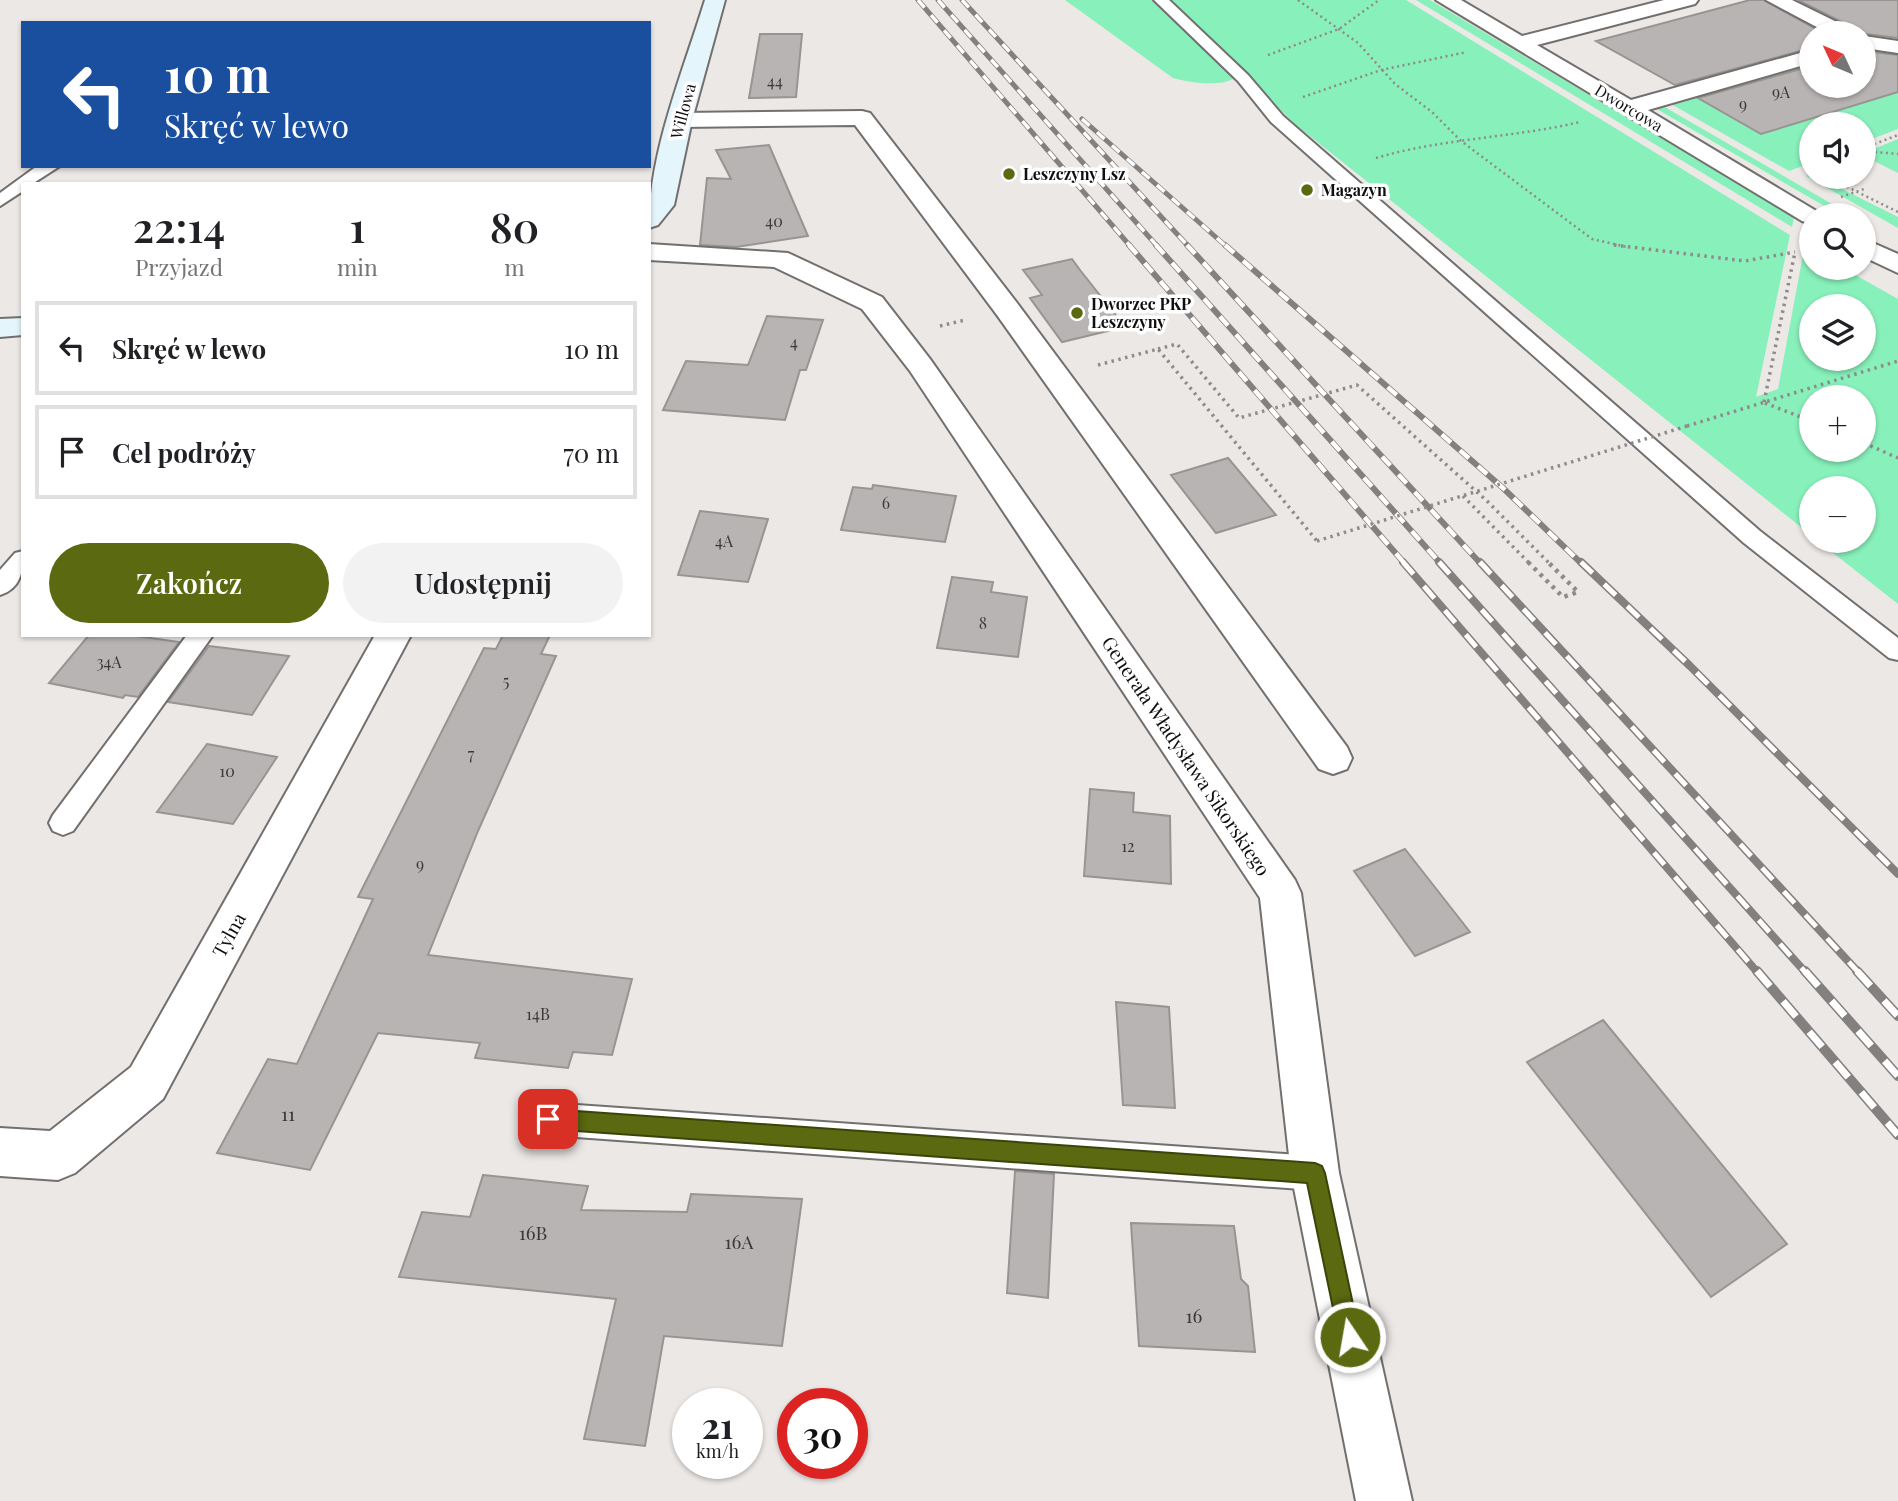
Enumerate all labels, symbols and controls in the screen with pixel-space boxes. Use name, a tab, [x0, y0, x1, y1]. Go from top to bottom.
north arrow	[1799, 21, 1876, 98]
map controls	[1799, 21, 1876, 553]
text: 10 m	[164, 40, 270, 105]
icon: left	[49, 49, 140, 140]
house number: 44	[767, 70, 783, 91]
street label: Dworcowa	[1591, 79, 1667, 136]
street label: Willowa	[665, 81, 700, 142]
house number: 9A	[1772, 81, 1791, 102]
house number: 9	[1739, 93, 1747, 114]
text: Skręć w lewo	[164, 103, 349, 146]
button: sound	[1799, 112, 1876, 189]
place label: Leszczyny Lsz	[1023, 163, 1126, 184]
marker: Leszczyny Lsz	[1001, 166, 1017, 182]
place label: Magazyn	[1321, 179, 1387, 200]
marker: Magazyn	[1299, 182, 1315, 198]
text: 22:14	[133, 198, 225, 254]
text: 1	[349, 198, 365, 254]
text: 80	[490, 198, 539, 254]
button: search	[1799, 203, 1876, 280]
house number: 40	[765, 210, 783, 231]
text: Przyjazd	[135, 251, 223, 282]
text: min	[337, 251, 378, 282]
text: m	[504, 251, 525, 282]
place label: Dworzec PKP Leszczyny	[1091, 293, 1191, 332]
button: layers	[1799, 294, 1876, 371]
marker: Dworzec PKP Leszczyny	[1069, 305, 1085, 321]
icon: left	[53, 329, 91, 367]
text: Skręć w lewo	[112, 331, 266, 366]
text: 10 m	[564, 331, 619, 366]
house number: 4	[790, 331, 798, 352]
button: +	[1799, 385, 1876, 462]
icon: arrive	[53, 433, 91, 471]
text: Cel podróży	[112, 435, 256, 470]
text: 70 m	[563, 435, 619, 470]
button: −	[1799, 476, 1876, 553]
house number: 6	[882, 492, 890, 513]
house number: 4A	[715, 530, 734, 551]
button: Zakończ	[49, 543, 329, 623]
button: Udostępnij	[343, 543, 623, 623]
house number: 8	[979, 612, 987, 633]
street label: Generała Władysława Sikorskiego	[1097, 631, 1277, 880]
house number: 34A	[96, 651, 123, 672]
house number: 5	[503, 670, 509, 691]
house number: 7	[468, 743, 475, 764]
house number: 10	[219, 760, 235, 781]
house number: 12	[1121, 835, 1135, 856]
house number: 9	[416, 853, 424, 874]
street label: Tylna	[205, 907, 251, 961]
house number: 14B	[526, 1003, 550, 1024]
pin	[518, 1089, 578, 1149]
house number: 11	[281, 1100, 295, 1126]
icon: arrive	[529, 1100, 567, 1138]
house number: 16B	[519, 1219, 547, 1245]
house number: 16A	[725, 1228, 754, 1254]
position arrow	[1313, 1300, 1387, 1374]
house number: 16	[1186, 1302, 1203, 1328]
speed limit sign: 30	[777, 1388, 868, 1479]
text: 21	[702, 1401, 733, 1448]
text: km/h	[696, 1439, 739, 1463]

